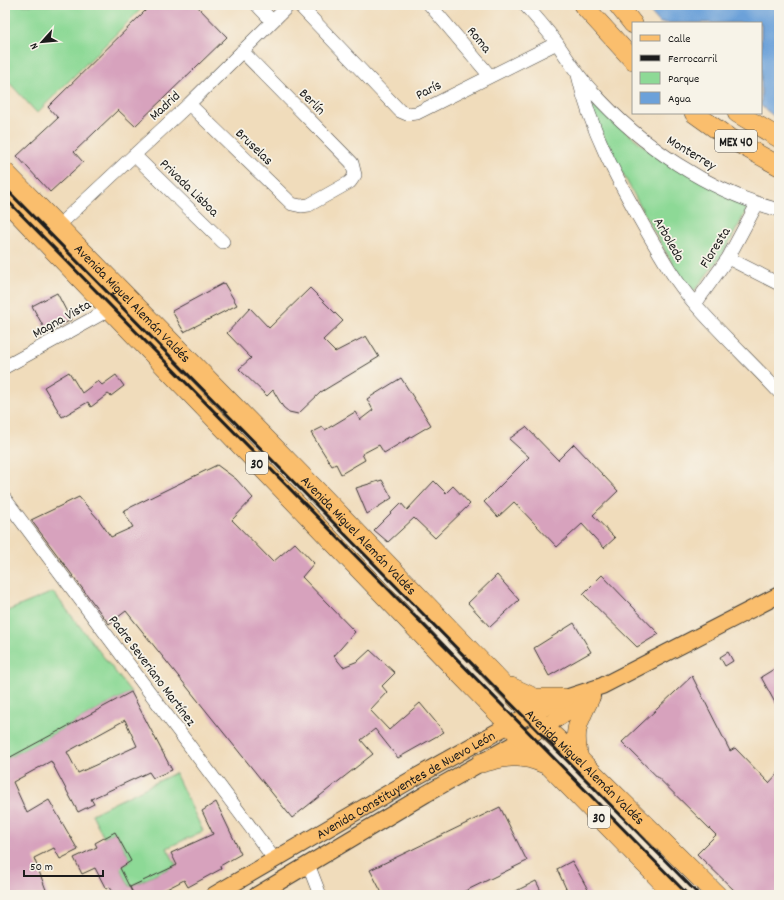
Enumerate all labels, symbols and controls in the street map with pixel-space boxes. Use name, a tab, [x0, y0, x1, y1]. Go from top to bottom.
north arrow	[22, 22, 62, 62]
legend	[632, 22, 762, 114]
street label: Roma	[461, 23, 496, 58]
text: Calle	[668, 31, 691, 48]
text: N	[26, 39, 43, 52]
text: Ferrocarril	[668, 51, 717, 68]
text: Parque	[668, 71, 699, 88]
street label: París	[413, 76, 445, 106]
street label: Berlín	[294, 85, 329, 120]
street label: Madrid	[145, 87, 185, 126]
text: Agua	[668, 91, 691, 108]
street label: Bruselas	[230, 124, 277, 171]
road number: MEX 40	[715, 130, 757, 152]
street label: Monterrey	[662, 131, 720, 176]
street label: Privada Lisboa	[154, 155, 223, 222]
street label: Arboleda	[648, 214, 689, 266]
street label: Floresta	[695, 223, 736, 272]
street label: Avenida Miguel Alemán Valdés	[69, 240, 195, 368]
street label: Magna Vista	[29, 295, 95, 344]
road number: 30	[246, 452, 268, 474]
street label: Avenida Miguel Alemán Valdés	[295, 472, 420, 601]
street label: Padre Severiano Martínez	[103, 612, 200, 731]
street label: Avenida Miguel Alemán Valdés	[520, 705, 649, 831]
street label: Avenida Constituyentes de Nuevo León	[313, 727, 499, 845]
road number: 30	[588, 806, 610, 828]
scale bar	[24, 852, 103, 878]
text: 50 m	[30, 859, 53, 876]

